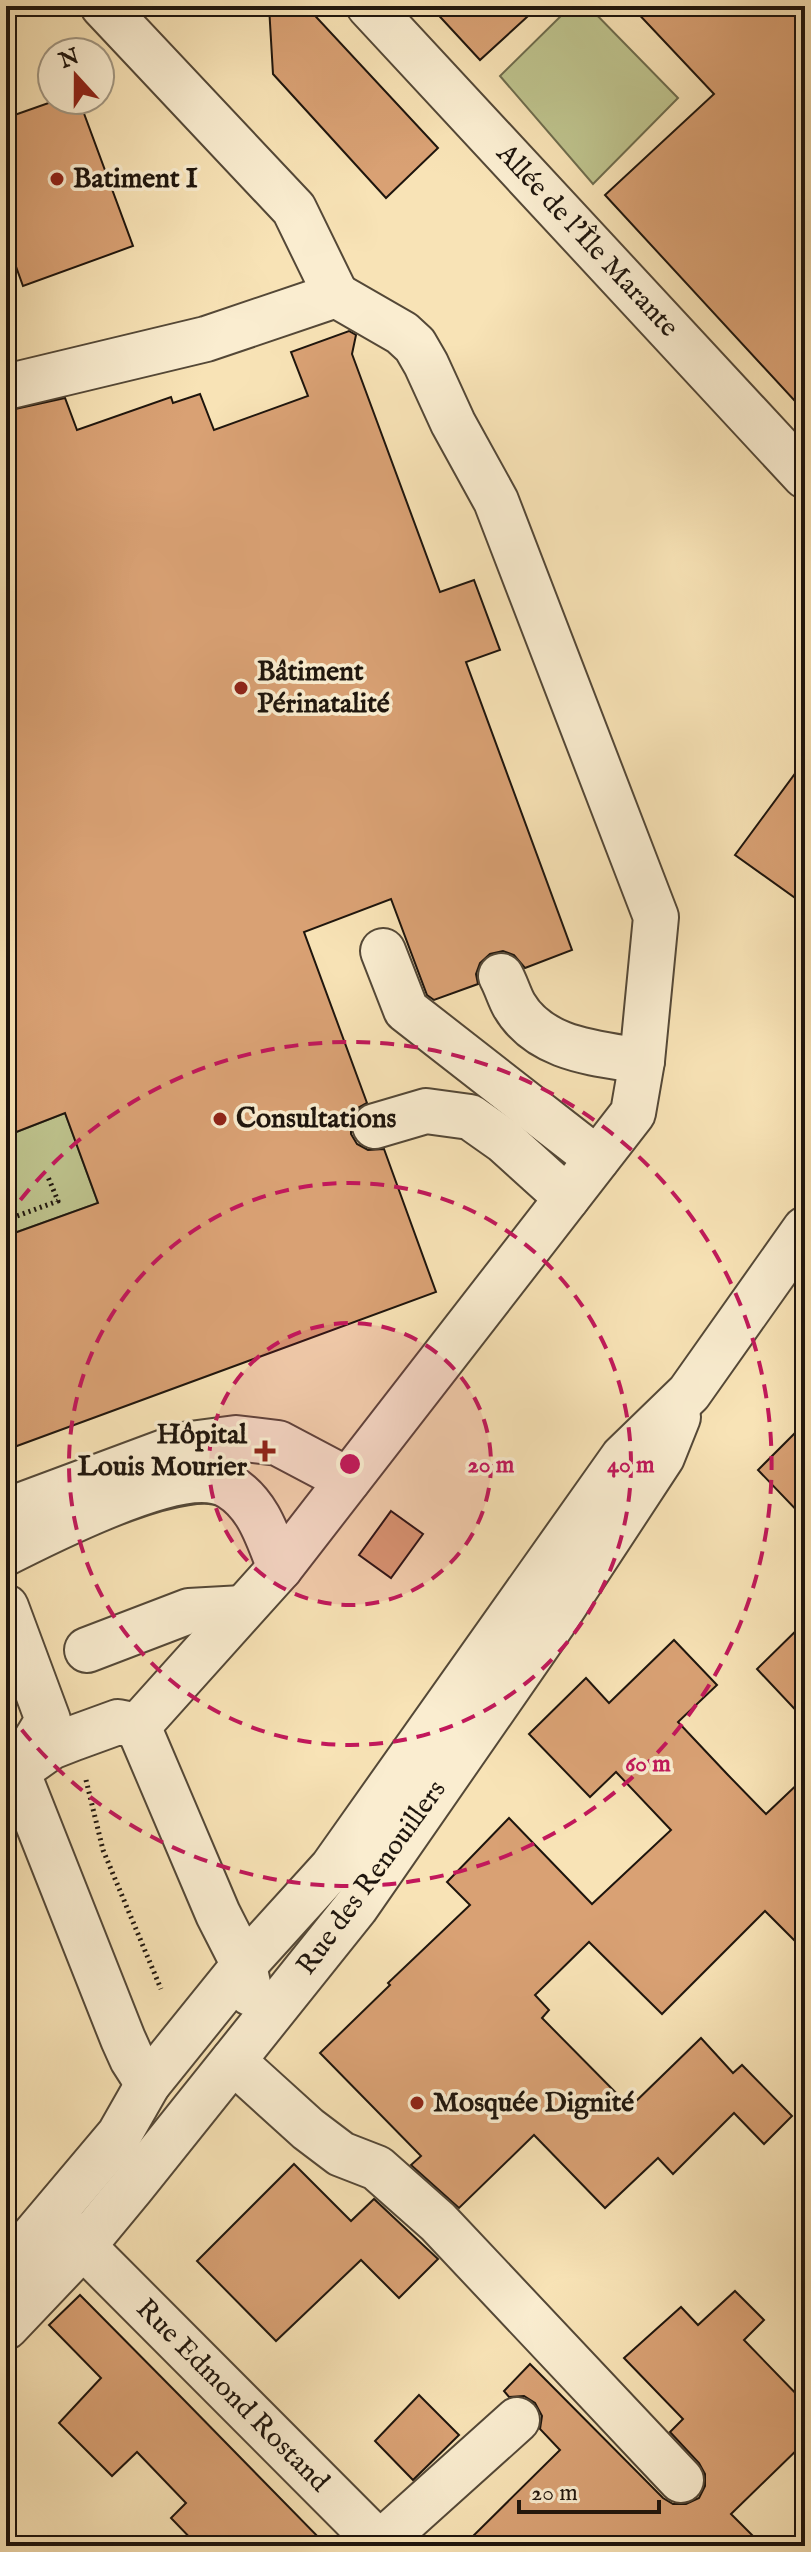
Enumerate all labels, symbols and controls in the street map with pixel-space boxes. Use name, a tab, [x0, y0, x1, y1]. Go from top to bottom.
north arrow	[36, 36, 116, 116]
text: N	[55, 43, 83, 76]
street label: Allée de l'Île Marante	[488, 136, 686, 345]
place label: Batiment I	[73, 162, 198, 197]
marker: Batiment I	[48, 170, 66, 188]
place label: Bâtiment Périnatalité	[257, 655, 390, 722]
marker: Bâtiment Périnatalité	[232, 679, 250, 697]
place label: Consultations	[236, 1102, 397, 1137]
marker: Consultations	[211, 1110, 229, 1128]
place label: Hôpital Louis Mourier	[78, 1418, 248, 1485]
marker: Hôpital Louis Mourier	[254, 1440, 276, 1462]
centre of rings	[336, 1450, 364, 1478]
text: 20 m	[468, 1450, 515, 1481]
text: 40 m	[607, 1450, 655, 1481]
text: 60 m	[625, 1749, 671, 1780]
street label: Rue des Renouillers	[290, 1774, 454, 1982]
place label: Mosquée Dignité	[433, 2086, 634, 2121]
marker: Mosquée Dignité	[408, 2094, 426, 2112]
street label: Rue Edmond Rostand	[128, 2292, 336, 2500]
scale bar	[519, 2464, 659, 2514]
text: 20 m	[531, 2478, 578, 2509]

